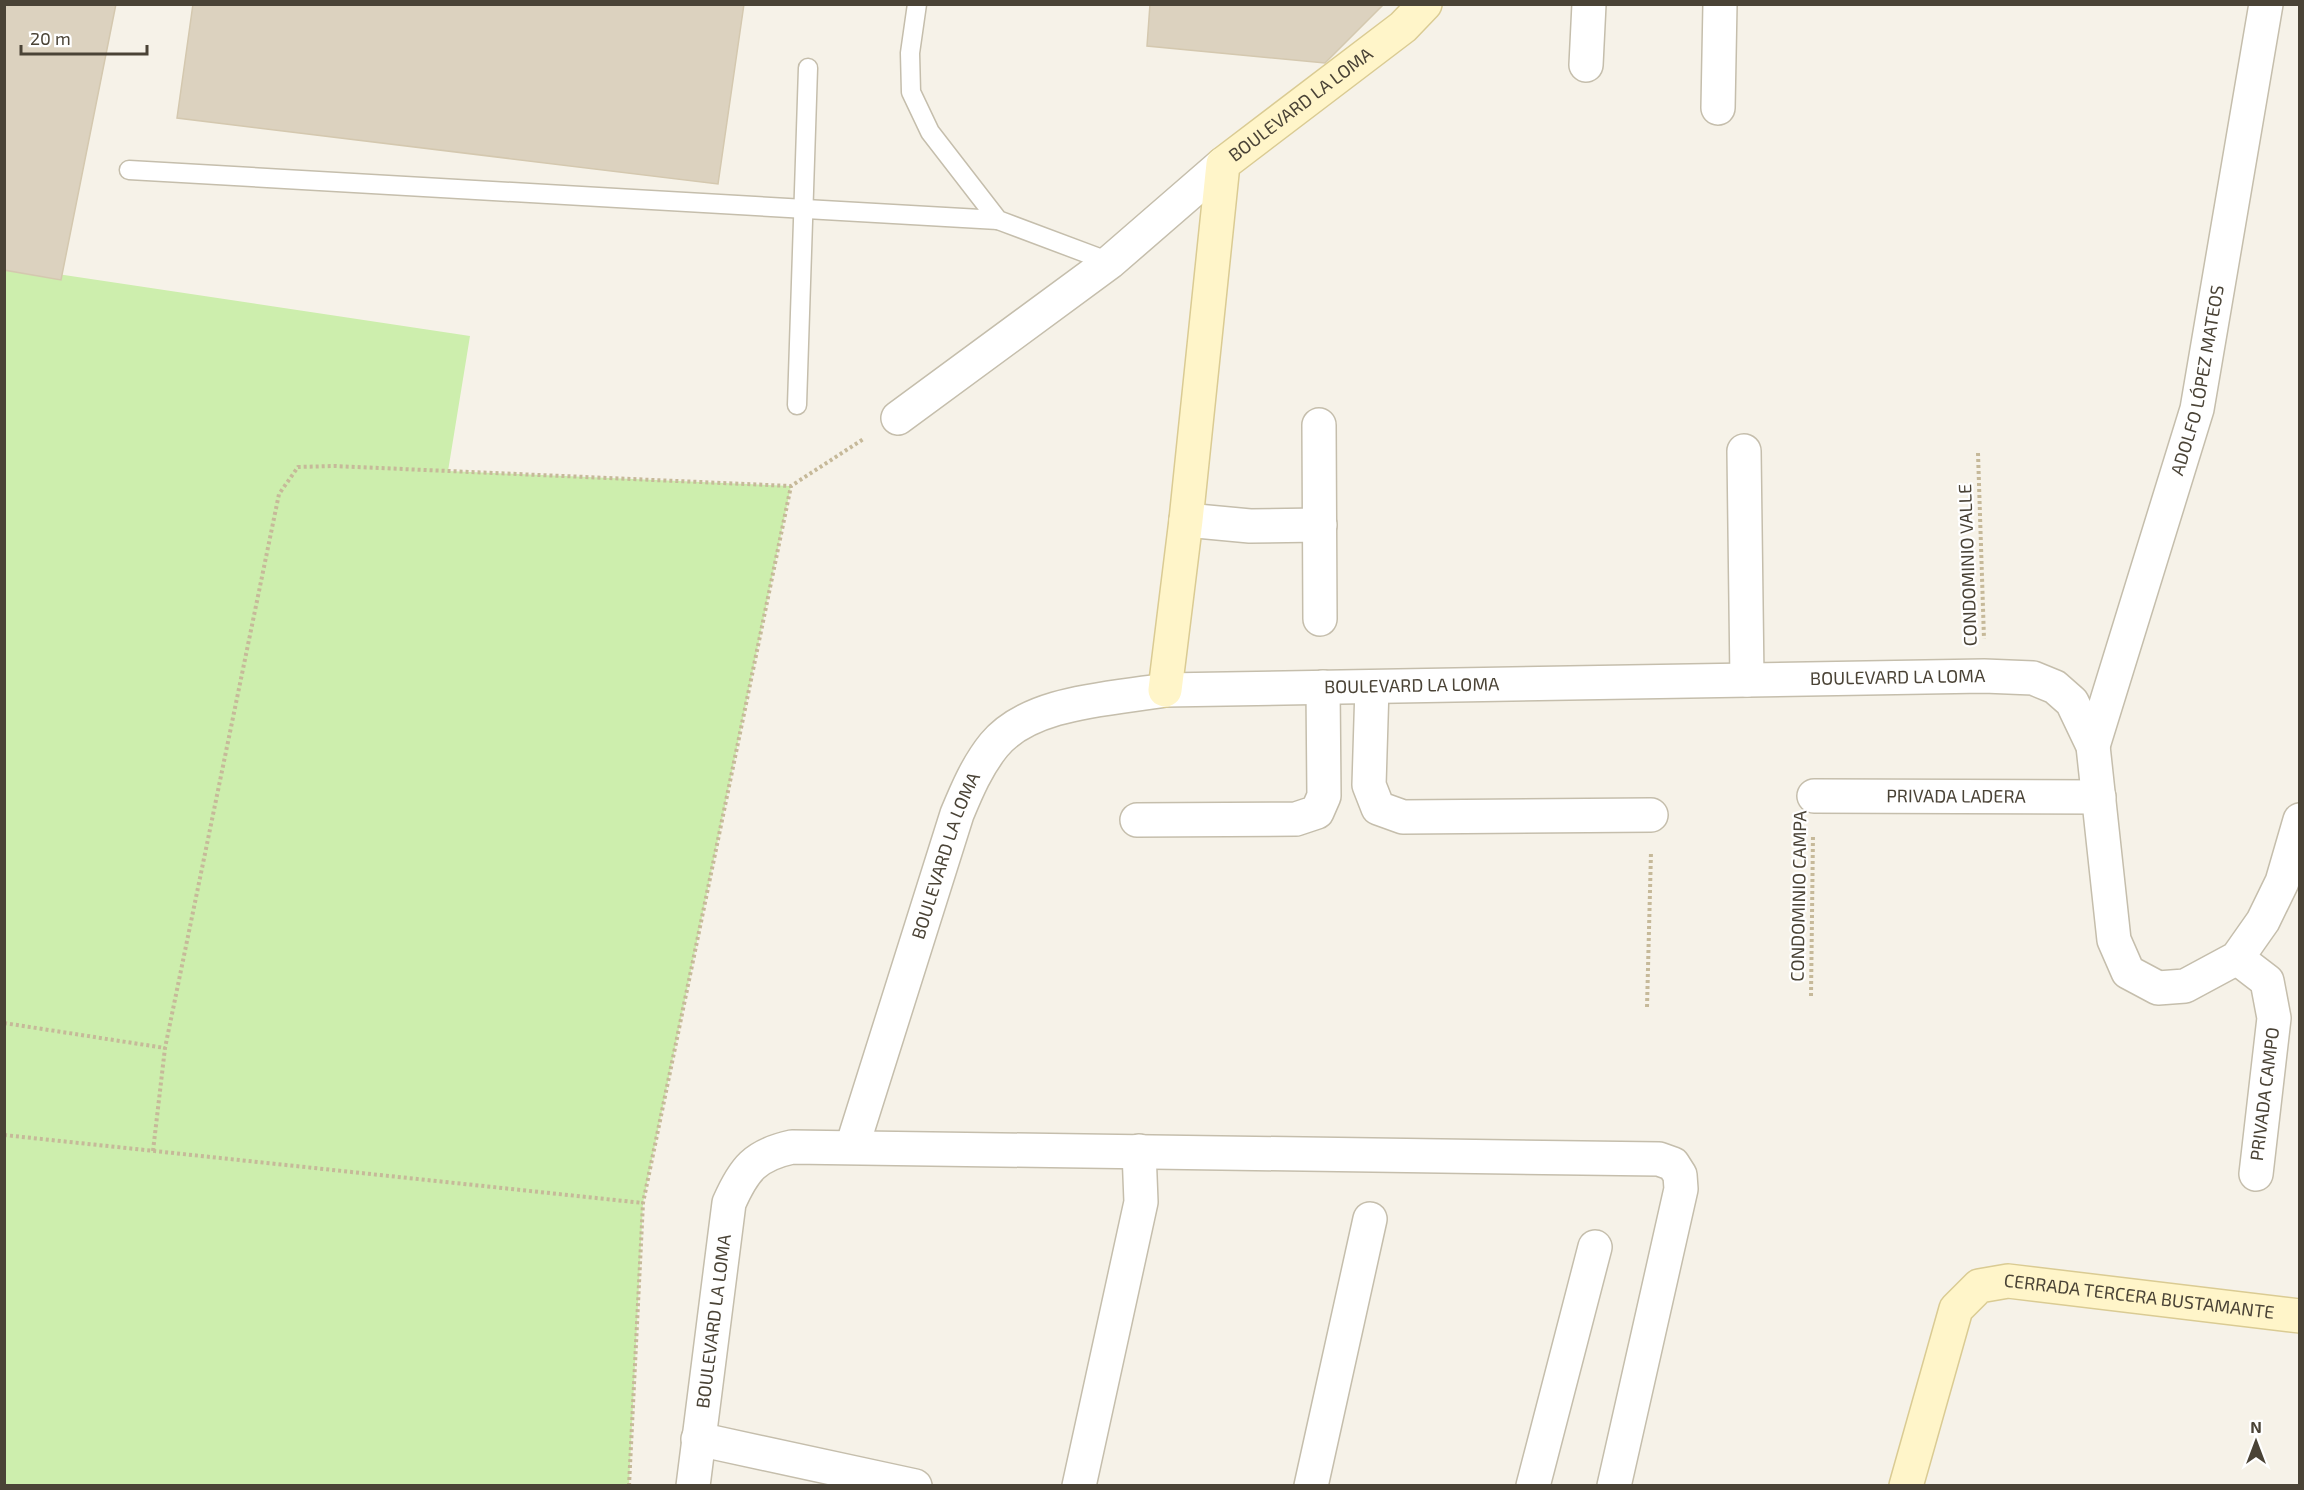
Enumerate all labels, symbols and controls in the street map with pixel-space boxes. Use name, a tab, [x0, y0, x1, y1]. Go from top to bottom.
scale bar	[21, 18, 147, 56]
text: 20 m	[30, 27, 71, 49]
street label: BOULEVARD LA LOMA	[1224, 42, 1377, 166]
street label: ADOLFO LÓPEZ MATEOS	[2165, 283, 2228, 478]
street label: CONDOMINIO VALLE	[1953, 483, 1981, 647]
street label: BOULEVARD LA LOMA	[1810, 664, 1986, 689]
street label: BOULEVARD LA LOMA	[1324, 672, 1500, 697]
street label: BOULEVARD LA LOMA	[906, 767, 985, 942]
street label: PRIVADA LADERA	[1886, 784, 2027, 807]
street label: CONDOMINIO CAMPA	[1786, 809, 1811, 982]
street label: PRIVADA CAMPO	[2245, 1026, 2283, 1162]
street label: BOULEVARD LA LOMA	[691, 1232, 735, 1410]
street label: CERRADA TERCERA BUSTAMANTE	[2003, 1269, 2276, 1323]
north arrow	[2226, 1412, 2286, 1472]
text: N	[2250, 1417, 2262, 1436]

